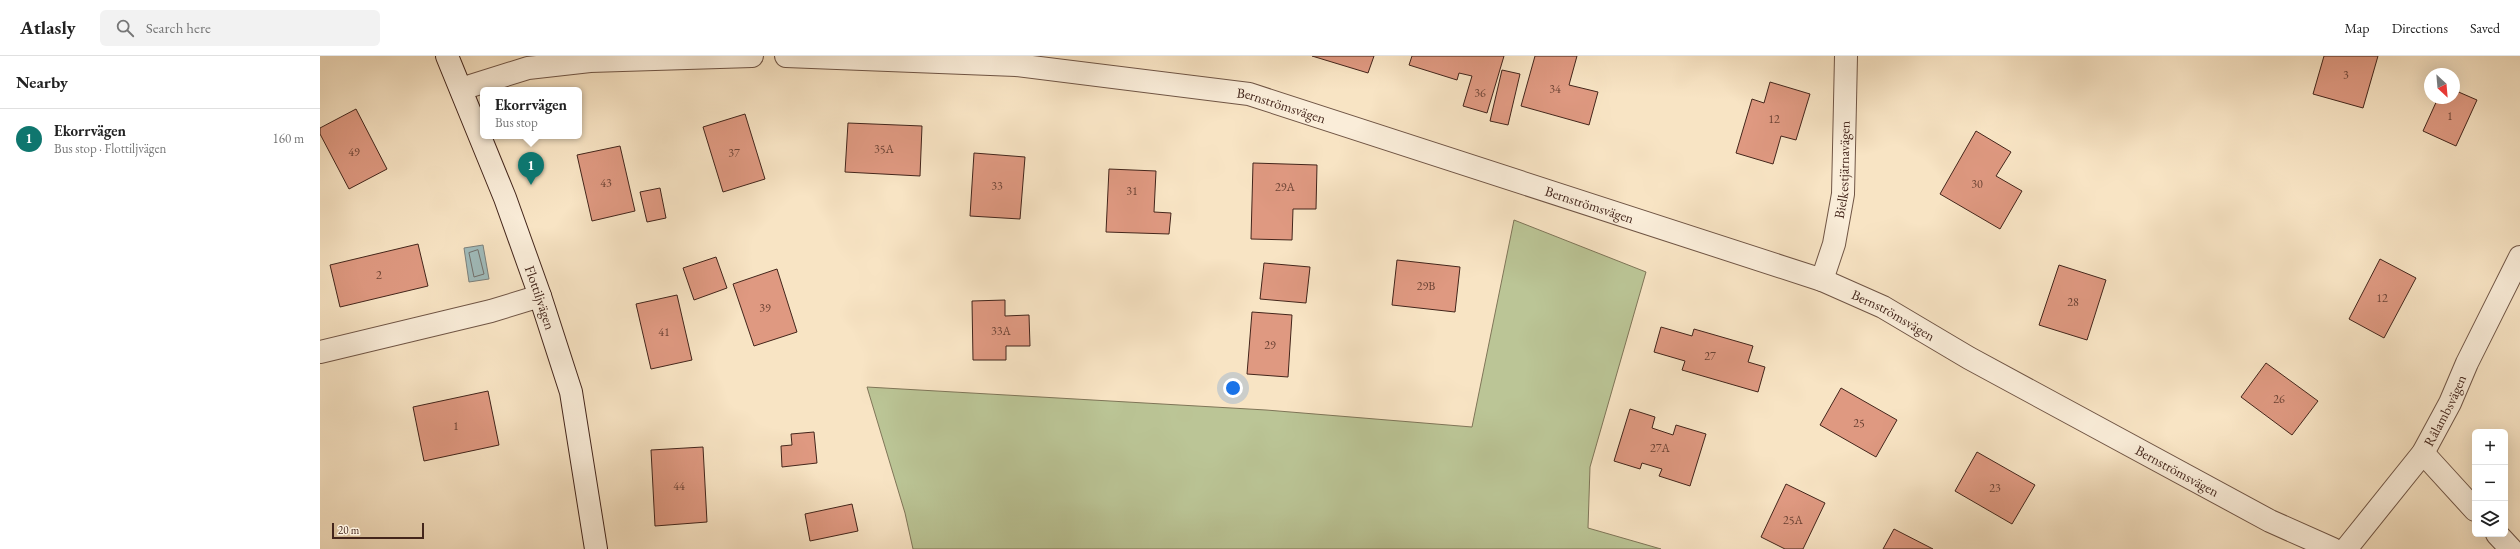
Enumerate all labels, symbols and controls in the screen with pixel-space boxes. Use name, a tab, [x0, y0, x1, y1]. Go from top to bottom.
search box	[100, 10, 380, 46]
text: Atlasly	[20, 15, 76, 40]
icon: search	[114, 17, 136, 39]
text: Search here	[146, 18, 211, 37]
text: Map	[2344, 19, 2370, 37]
text: Directions	[2392, 19, 2448, 37]
text: Saved	[2470, 19, 2500, 37]
house number: 3	[2343, 67, 2349, 83]
north arrow	[2424, 68, 2460, 104]
text: Nearby	[16, 71, 68, 93]
house number: 34	[1549, 81, 1561, 97]
street label: Bernströmsvägen	[1236, 84, 1329, 127]
house number: 36	[1474, 85, 1486, 101]
popup	[480, 87, 582, 139]
text: Ekorrvägen	[495, 95, 567, 114]
house number: 1	[2447, 108, 2453, 124]
house number: 12	[1768, 111, 1780, 127]
text: Bus stop	[495, 114, 538, 131]
street label: Bielkestjärnavägen	[1830, 120, 1854, 220]
text: Ekorrvägen	[54, 121, 126, 140]
text: 1	[26, 130, 32, 147]
text: 160 m	[273, 130, 304, 147]
text: Bus stop · Flottiljvägen	[54, 140, 166, 157]
house number: 35A	[874, 141, 895, 157]
house number: 49	[348, 144, 360, 160]
house number: 37	[728, 145, 740, 161]
pin: 1	[518, 152, 544, 185]
house number: 43	[600, 175, 612, 191]
house number: 30	[1971, 176, 1983, 192]
house number: 33	[991, 178, 1003, 194]
house number: 29A	[1275, 179, 1296, 195]
street label: Bernströmsvägen	[1543, 182, 1637, 228]
house number: 31	[1126, 183, 1138, 199]
street label: Flottiljvägen	[521, 263, 559, 333]
house number: 2	[376, 267, 382, 283]
house number: 29B	[1417, 278, 1435, 294]
street label: Bernströmsvägen	[1849, 285, 1939, 345]
house number: 12	[2376, 290, 2388, 306]
house number: 28	[2067, 294, 2079, 310]
house number: 39	[759, 300, 771, 316]
house number: 33A	[991, 323, 1012, 339]
house number: 41	[658, 324, 670, 340]
house number: 29	[1264, 337, 1276, 353]
house number: 27	[1704, 348, 1716, 364]
street label: Rålambsvägen	[2419, 371, 2470, 449]
your location	[1223, 378, 1243, 398]
house number: 26	[2273, 391, 2285, 407]
house number: 25	[1853, 415, 1865, 431]
house number: 1	[453, 418, 459, 434]
map controls	[2472, 429, 2508, 537]
button: +	[2472, 429, 2508, 465]
house number: 27A	[1650, 440, 1671, 456]
street label: Bernströmsvägen	[2132, 441, 2223, 501]
button: −	[2472, 465, 2508, 501]
house number: 44	[673, 478, 685, 494]
house number: 23	[1989, 480, 2001, 496]
button: layers	[2472, 501, 2508, 537]
house number: 25A	[1783, 512, 1804, 528]
scale bar	[332, 521, 424, 540]
text: 20 m	[338, 523, 359, 537]

